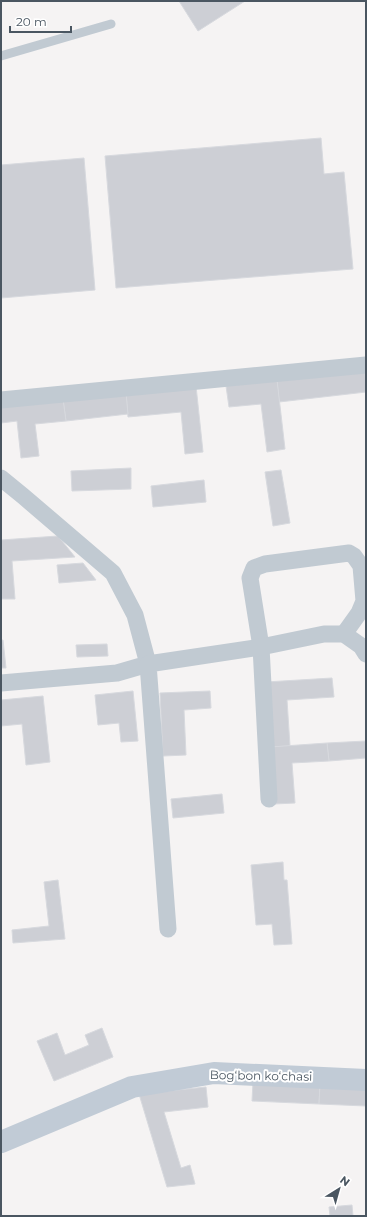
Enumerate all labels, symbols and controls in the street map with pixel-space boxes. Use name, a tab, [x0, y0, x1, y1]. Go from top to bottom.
scale bar	[10, 8, 71, 34]
text: 20 m	[16, 14, 47, 29]
street label: Bogʻbon koʻchasi	[210, 1067, 312, 1084]
north arrow	[319, 1169, 359, 1209]
text: N	[337, 1173, 353, 1189]

